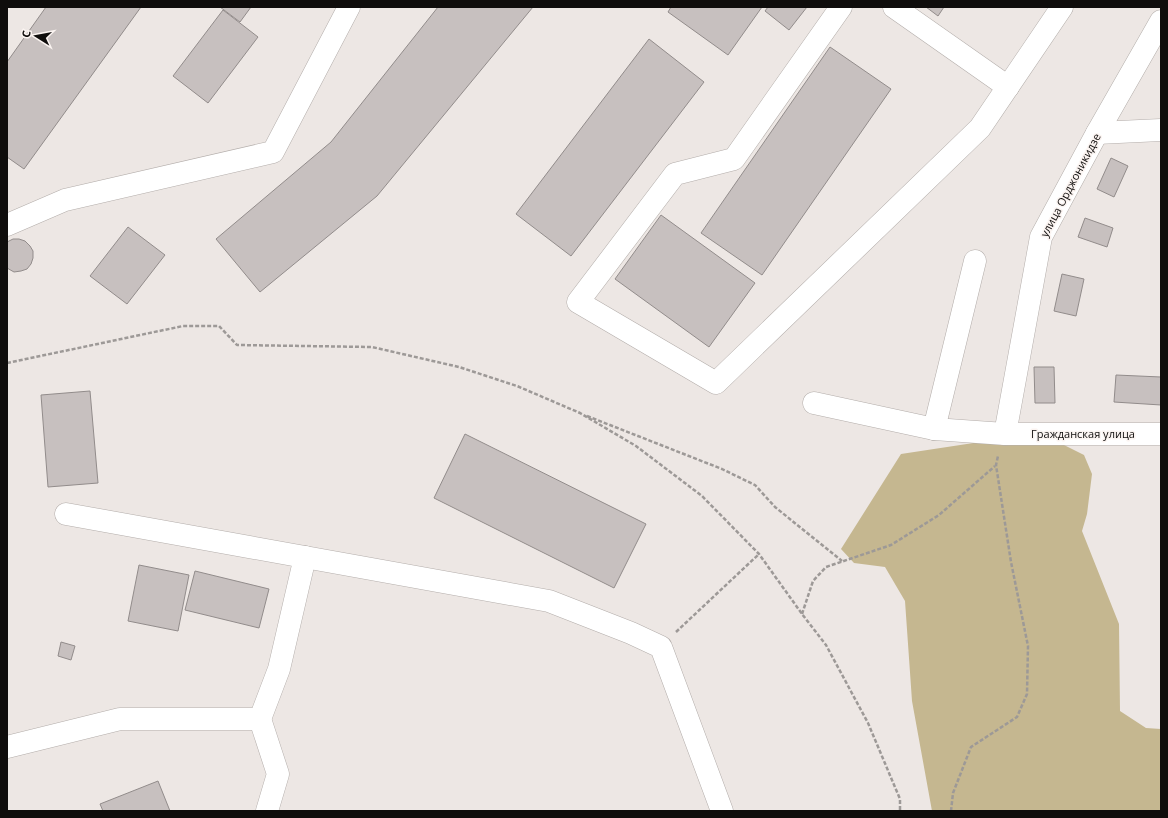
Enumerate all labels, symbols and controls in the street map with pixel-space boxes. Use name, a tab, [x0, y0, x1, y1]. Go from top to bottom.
north arrow	[16, 16, 56, 56]
text: С	[18, 29, 34, 39]
street label: улица Орджоникидзе	[1036, 131, 1104, 239]
street label: Гражданская улица	[1031, 426, 1135, 441]

